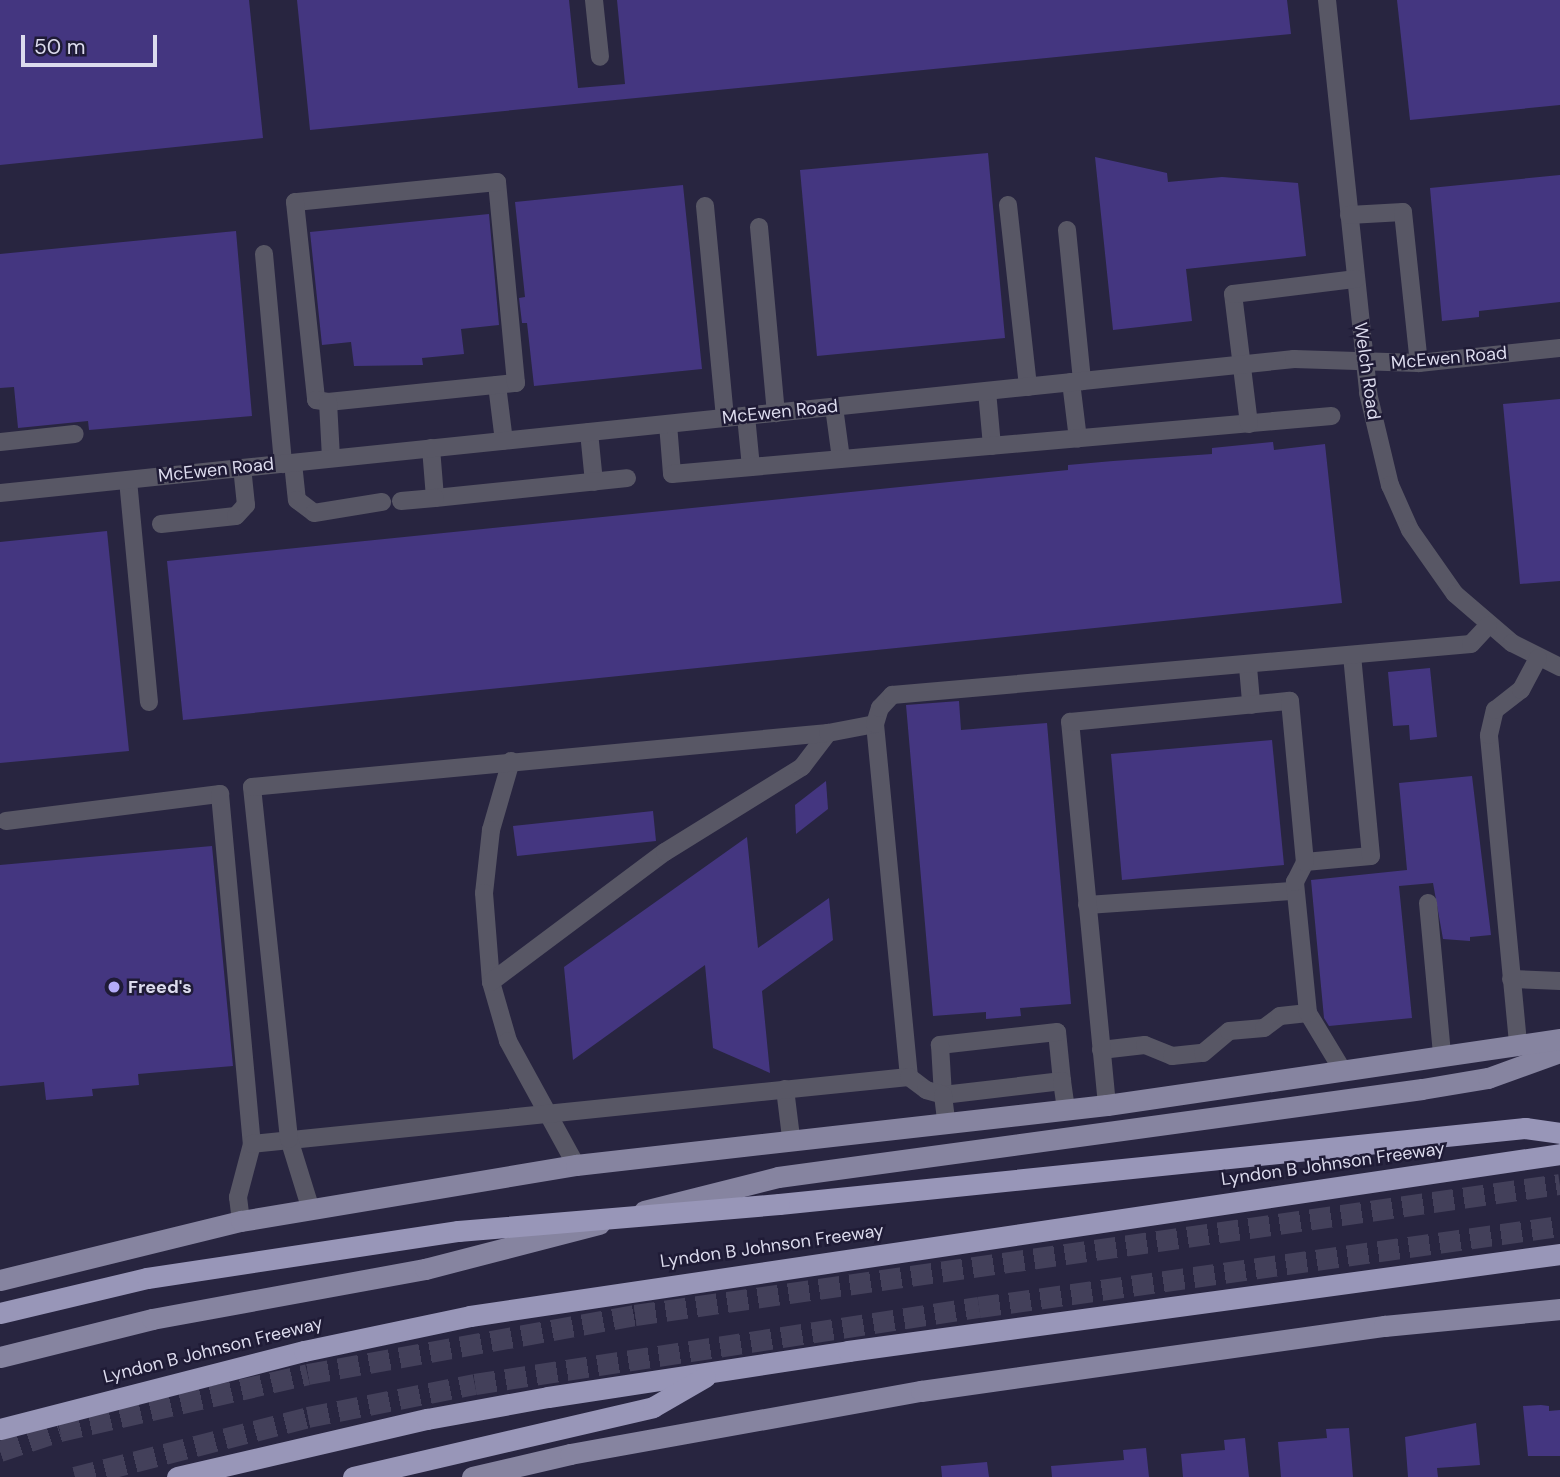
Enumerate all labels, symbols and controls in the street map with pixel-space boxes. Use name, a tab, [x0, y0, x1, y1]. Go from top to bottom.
scale bar	[24, 21, 161, 65]
text: 50 m	[34, 33, 85, 61]
street label: Welch Road	[1349, 321, 1385, 421]
street label: McEwen Road	[1390, 342, 1508, 374]
street label: McEwen Road	[721, 395, 839, 429]
street label: McEwen Road	[157, 453, 275, 487]
place label: Freed's	[128, 976, 192, 998]
marker: Freed's	[106, 979, 122, 995]
street label: Lyndon B Johnson Freeway	[1220, 1138, 1446, 1190]
street label: Lyndon B Johnson Freeway	[659, 1220, 885, 1272]
street label: Lyndon B Johnson Freeway	[101, 1312, 325, 1388]

